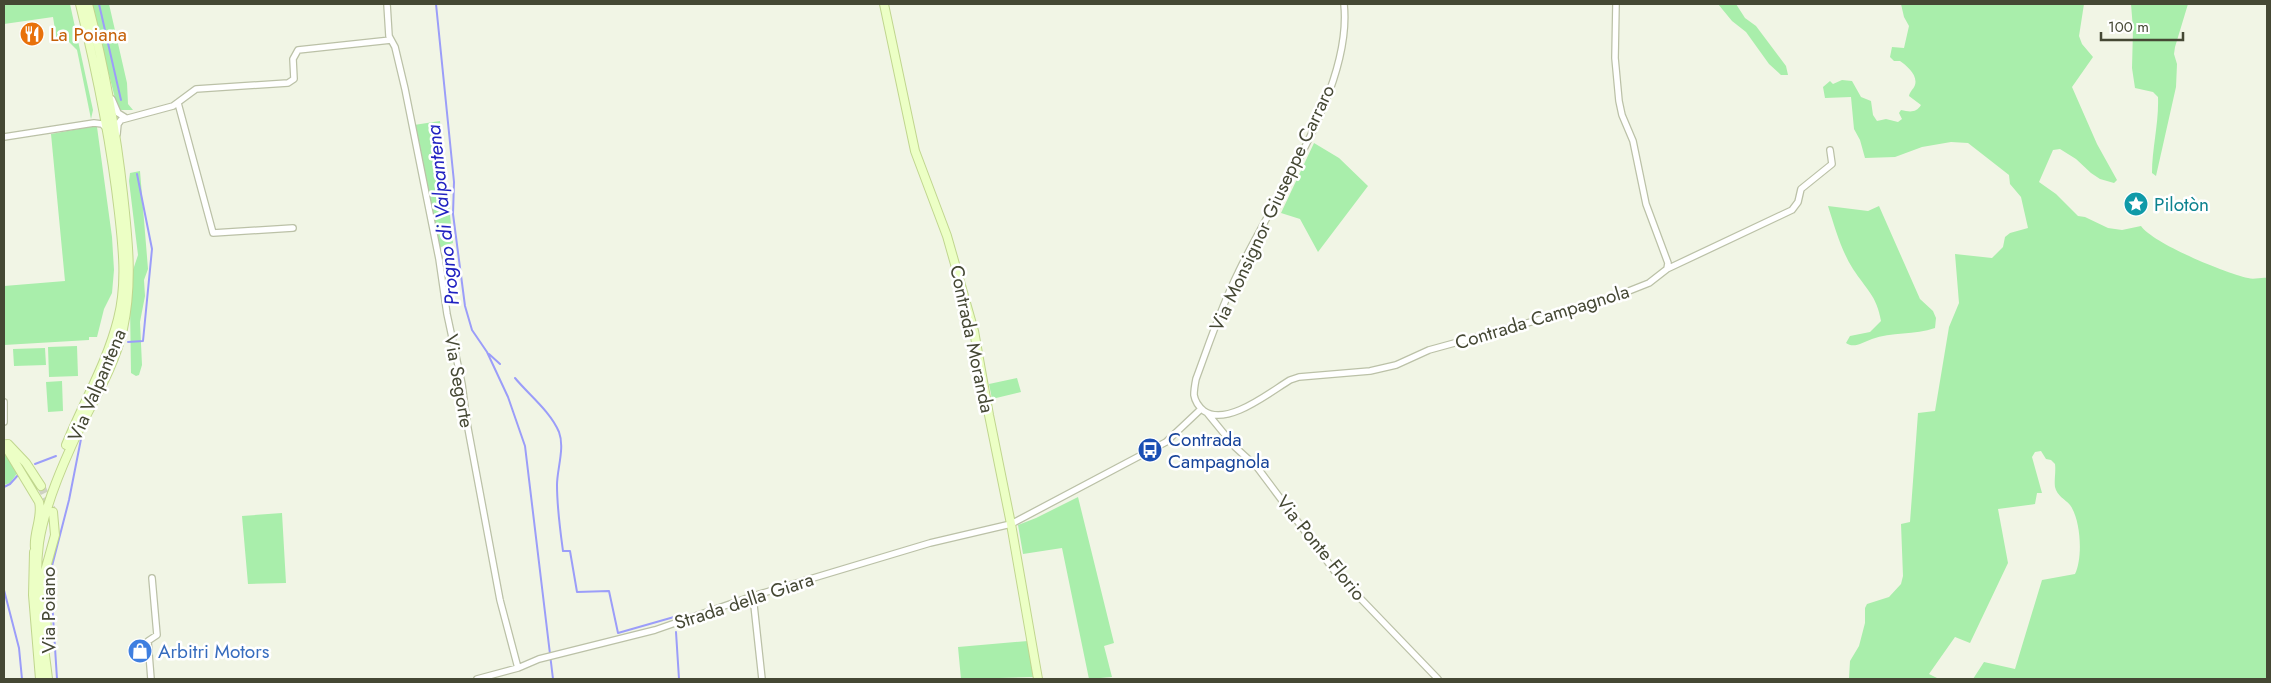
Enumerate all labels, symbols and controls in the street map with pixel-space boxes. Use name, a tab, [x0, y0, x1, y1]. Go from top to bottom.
scale bar	[2101, 10, 2184, 42]
text: 100 m	[2108, 16, 2149, 38]
restaurant icon: La Poiana	[19, 21, 45, 47]
place label: La Poiana	[50, 21, 127, 48]
street label: Via Monsignor Giuseppe Carraro	[1203, 80, 1341, 336]
water label: Progno di Valpantena	[419, 123, 467, 307]
place icon: Pilotòn	[2123, 191, 2149, 217]
place label: Pilotòn	[2154, 191, 2209, 218]
street label: Contrada Moranda	[943, 263, 1001, 415]
street label: Contrada Campagnola	[1452, 278, 1632, 356]
street label: Via Valpantena	[61, 325, 133, 445]
street label: Via Segorte	[437, 332, 481, 430]
place label: Contrada Campagnola	[1168, 426, 1270, 475]
bus stop icon: Contrada Campagnola	[1137, 437, 1163, 463]
street label: Via Ponte Florio	[1270, 490, 1372, 606]
street label: Strada della Giara	[671, 566, 817, 636]
street label: Via Poiano	[35, 567, 62, 653]
shop icon: Arbitri Motors	[127, 638, 153, 664]
place label: Arbitri Motors	[158, 638, 270, 665]

